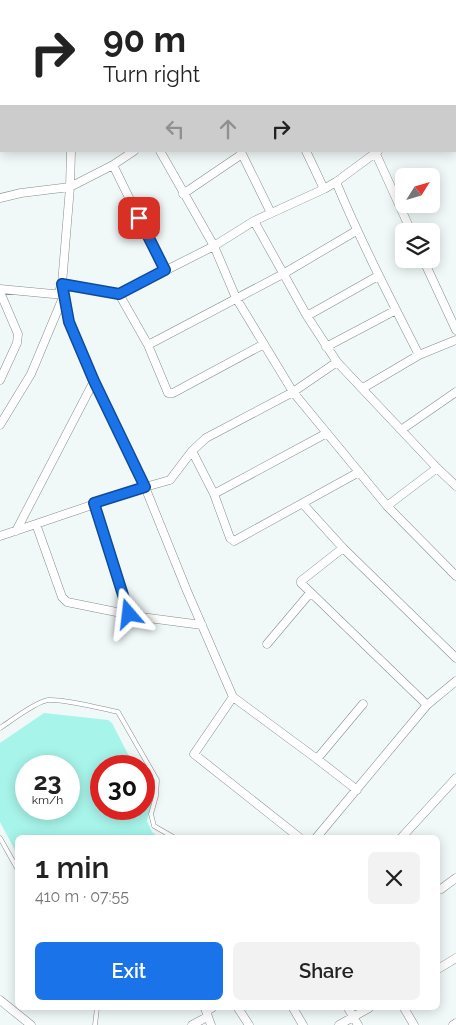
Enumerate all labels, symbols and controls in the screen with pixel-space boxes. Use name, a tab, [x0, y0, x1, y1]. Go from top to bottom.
text: 90 m	[103, 19, 186, 60]
icon: right	[20, 20, 85, 85]
text: Turn right	[103, 61, 200, 87]
icon: left	[161, 115, 189, 143]
icon: ahead	[214, 115, 242, 143]
icon: right	[267, 115, 295, 143]
north arrow	[395, 168, 440, 212]
map controls	[395, 168, 440, 268]
pin	[118, 197, 160, 239]
icon: arrive	[125, 204, 153, 232]
button: layers	[395, 223, 440, 268]
position arrow	[102, 587, 154, 639]
speed limit sign: 30	[90, 755, 155, 820]
text: 23	[33, 766, 62, 796]
text: km/h	[32, 793, 63, 807]
text: 1 min	[35, 850, 110, 885]
button: close	[368, 852, 420, 904]
text: 410 m · 07:55	[35, 887, 129, 906]
button: Exit	[35, 942, 223, 1000]
button: Share	[233, 942, 420, 1000]

